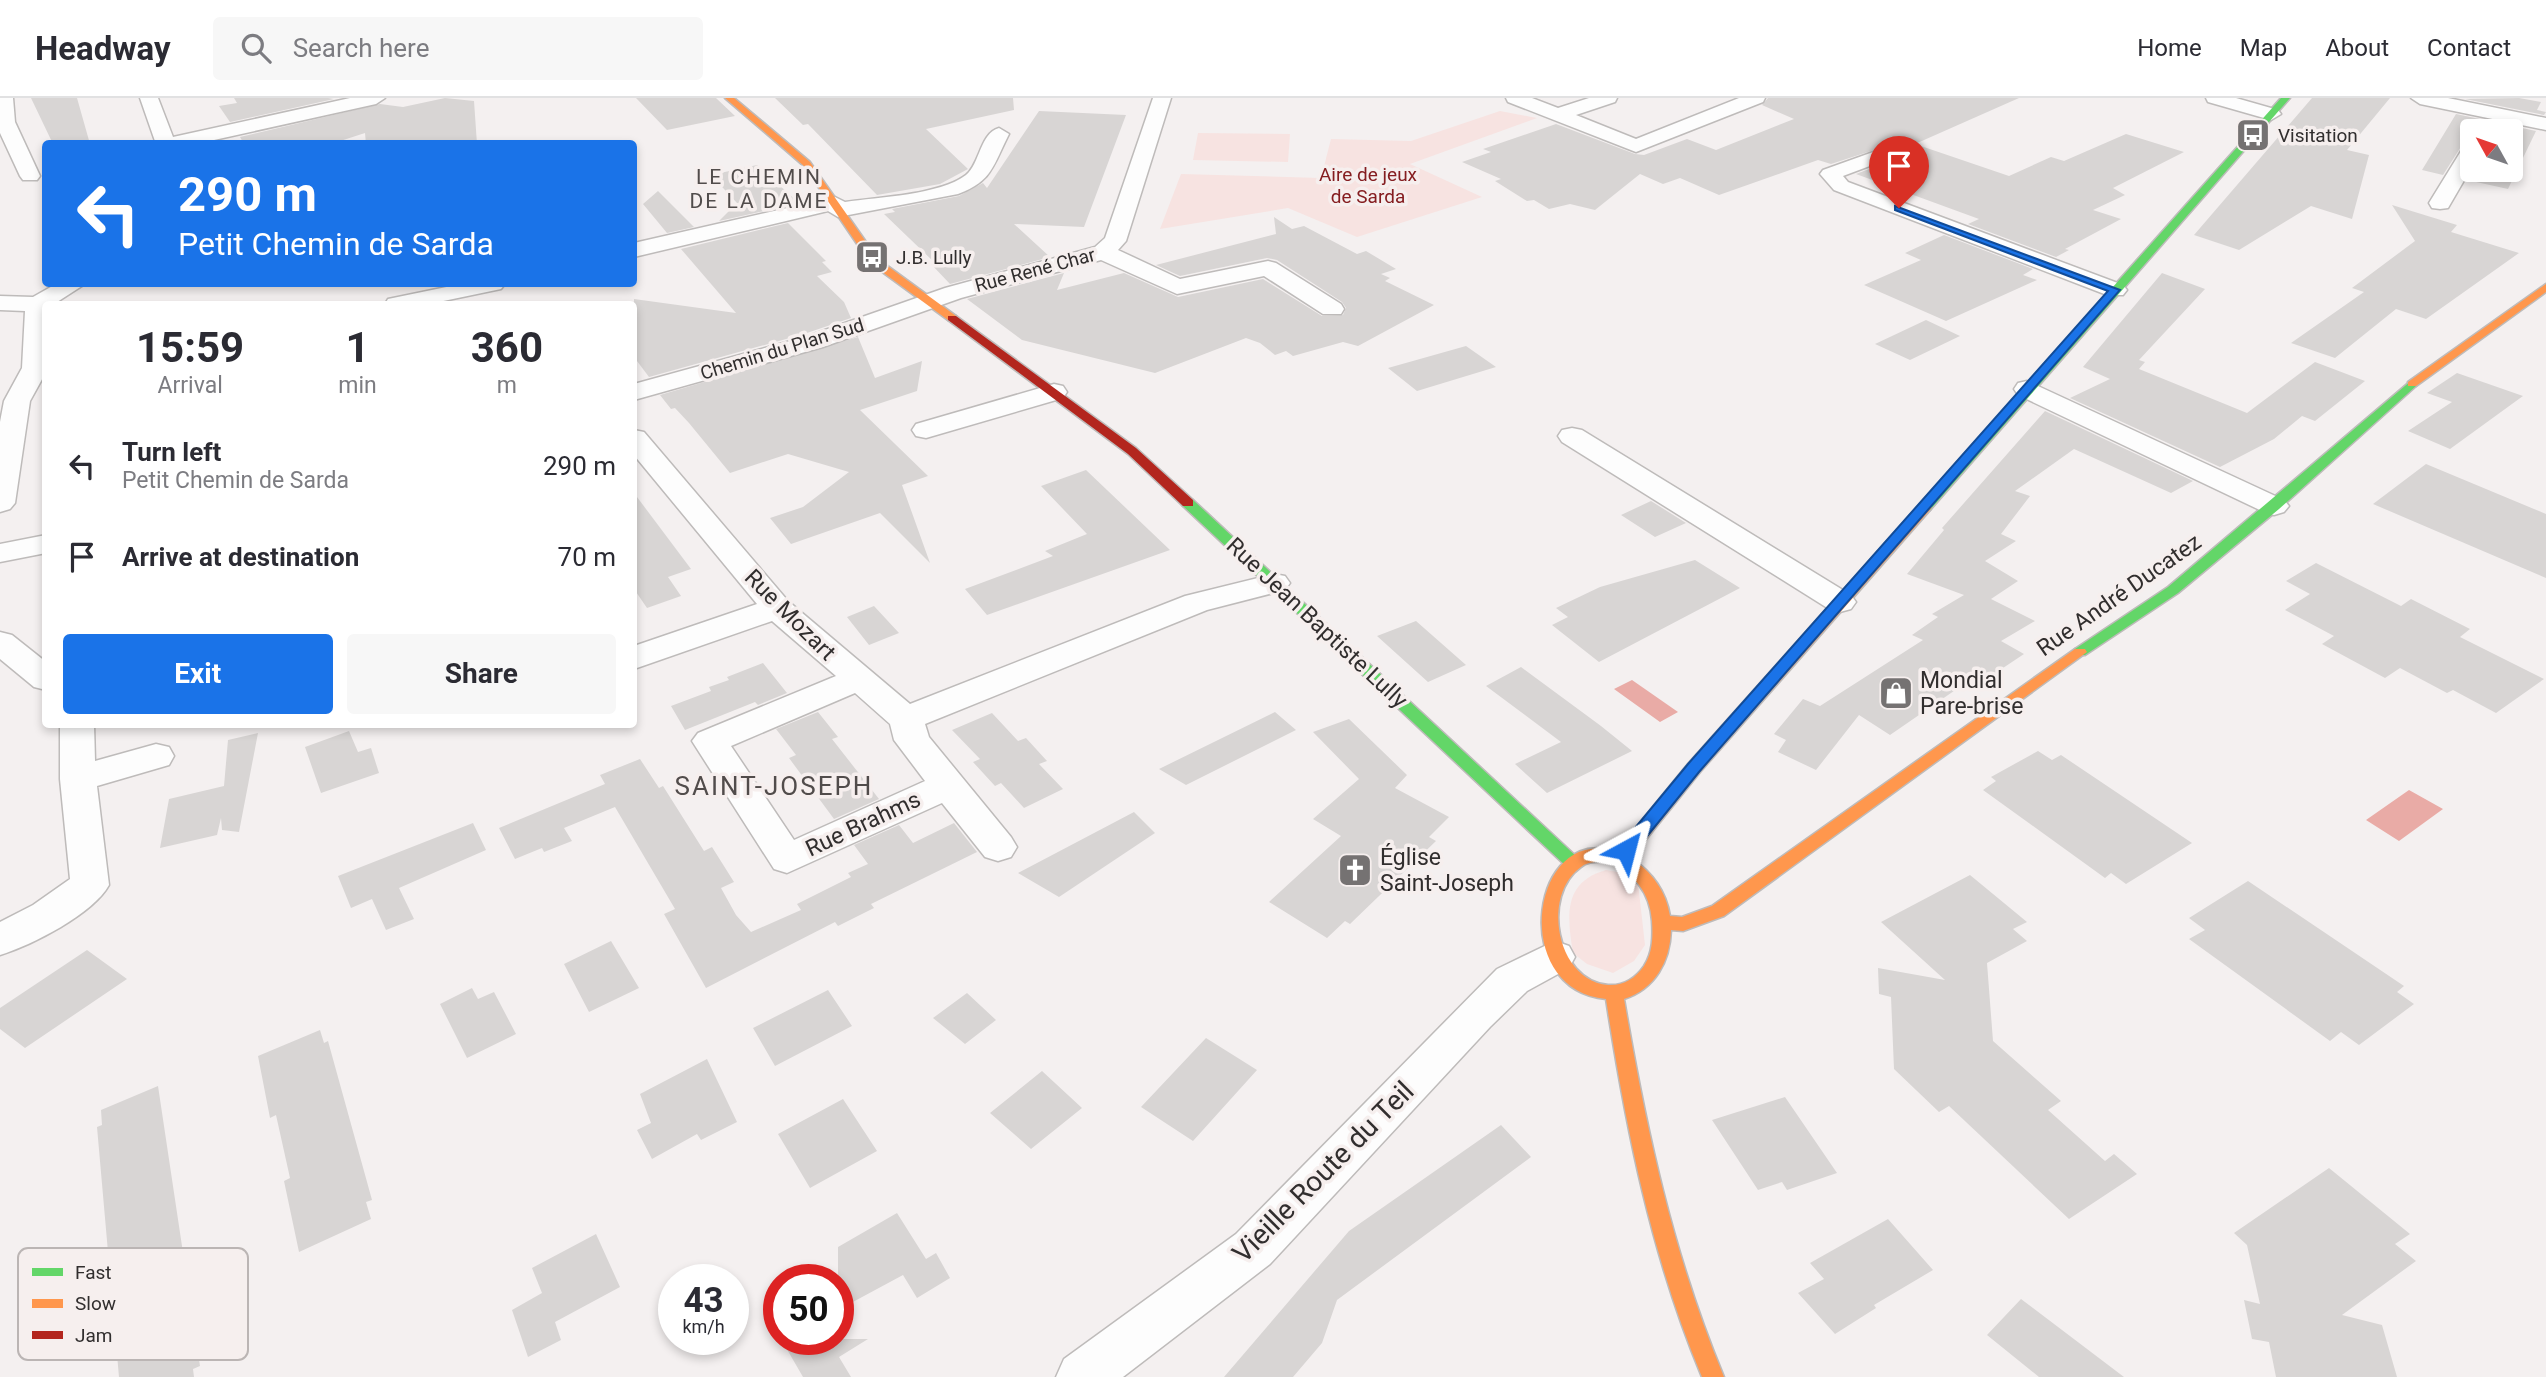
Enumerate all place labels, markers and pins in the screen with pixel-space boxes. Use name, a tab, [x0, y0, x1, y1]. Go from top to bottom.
bus stop icon: Visitation	[2234, 116, 2272, 154]
place label: Visitation	[2278, 124, 2358, 147]
pin	[1869, 136, 1929, 208]
bus stop icon: J.B. Lully	[853, 238, 891, 276]
place label: J.B. Lully	[896, 246, 972, 269]
place label: Mondial Pare-brise	[1920, 667, 2023, 720]
shop icon: Mondial Pare-brise	[1877, 674, 1915, 712]
place label: Église Saint-Joseph	[1380, 843, 1514, 897]
church icon: Église Saint-Joseph	[1336, 851, 1374, 889]

